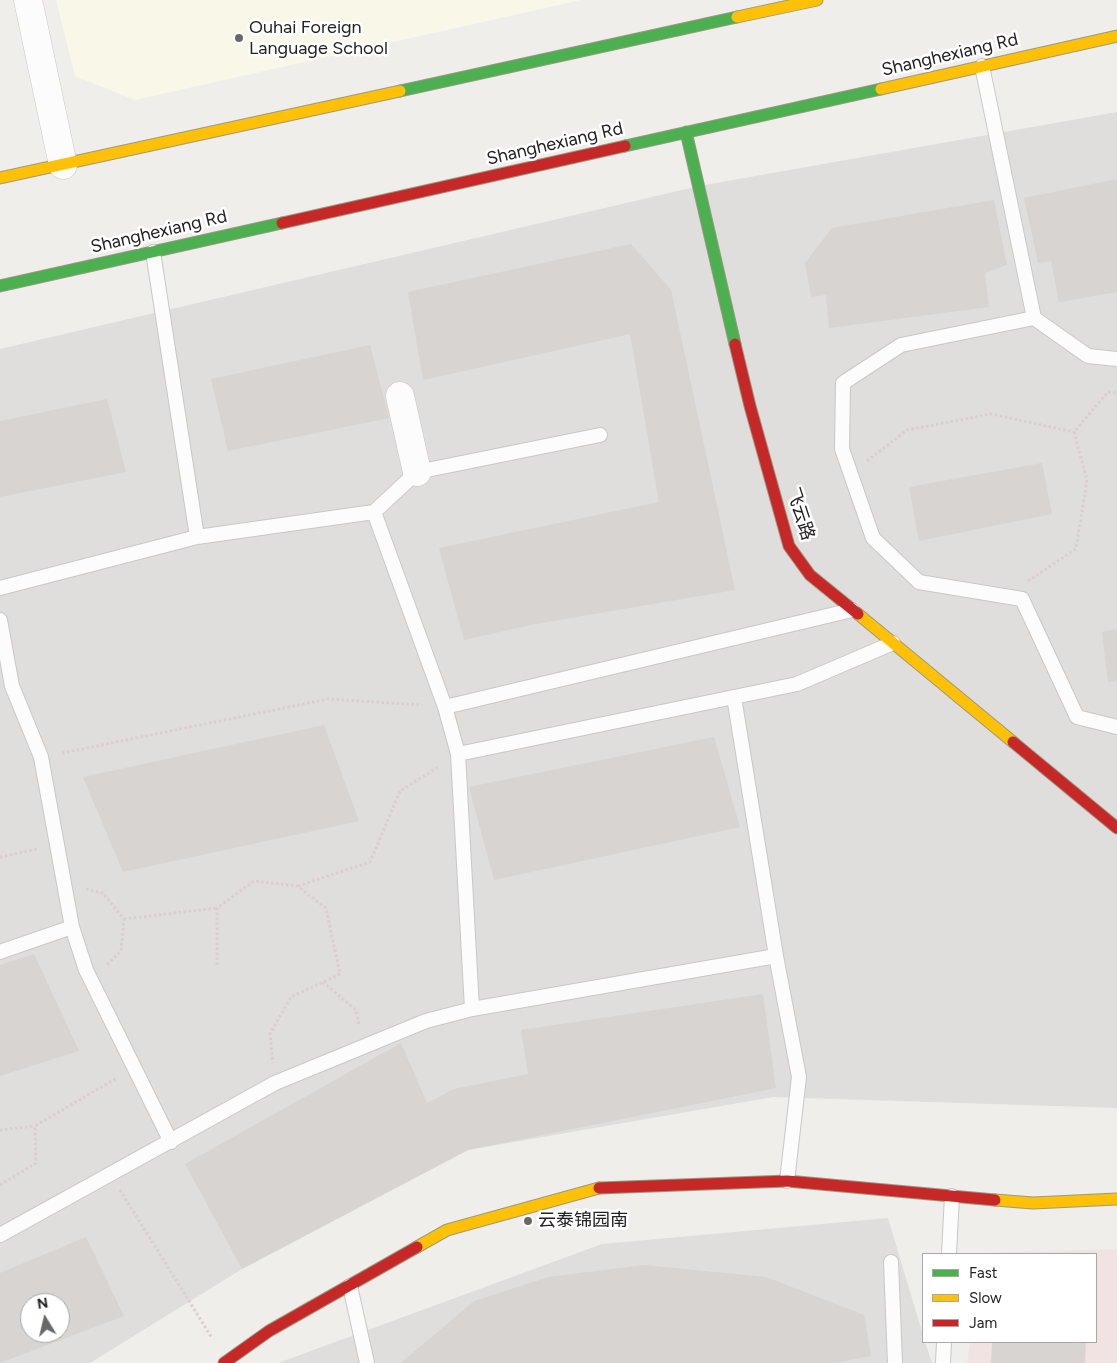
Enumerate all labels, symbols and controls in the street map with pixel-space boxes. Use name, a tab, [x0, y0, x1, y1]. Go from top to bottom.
place label: Ouhai Foreign Language School	[249, 17, 388, 59]
street label: Shanghexiang Rd	[880, 29, 1020, 81]
marker: Ouhai Foreign Language School	[233, 32, 245, 44]
street label: Shanghexiang Rd	[485, 118, 625, 170]
street label: Shanghexiang Rd	[89, 206, 229, 258]
street label: 飞云路	[781, 485, 819, 543]
place label: 云泰锦园南	[538, 1210, 628, 1232]
marker: 云泰锦园南	[522, 1215, 534, 1227]
legend	[922, 1253, 1097, 1343]
text: Fast	[969, 1264, 997, 1282]
text: Slow	[969, 1289, 1002, 1307]
north arrow	[20, 1293, 70, 1343]
text: N	[36, 1294, 49, 1313]
text: Jam	[969, 1314, 997, 1332]

